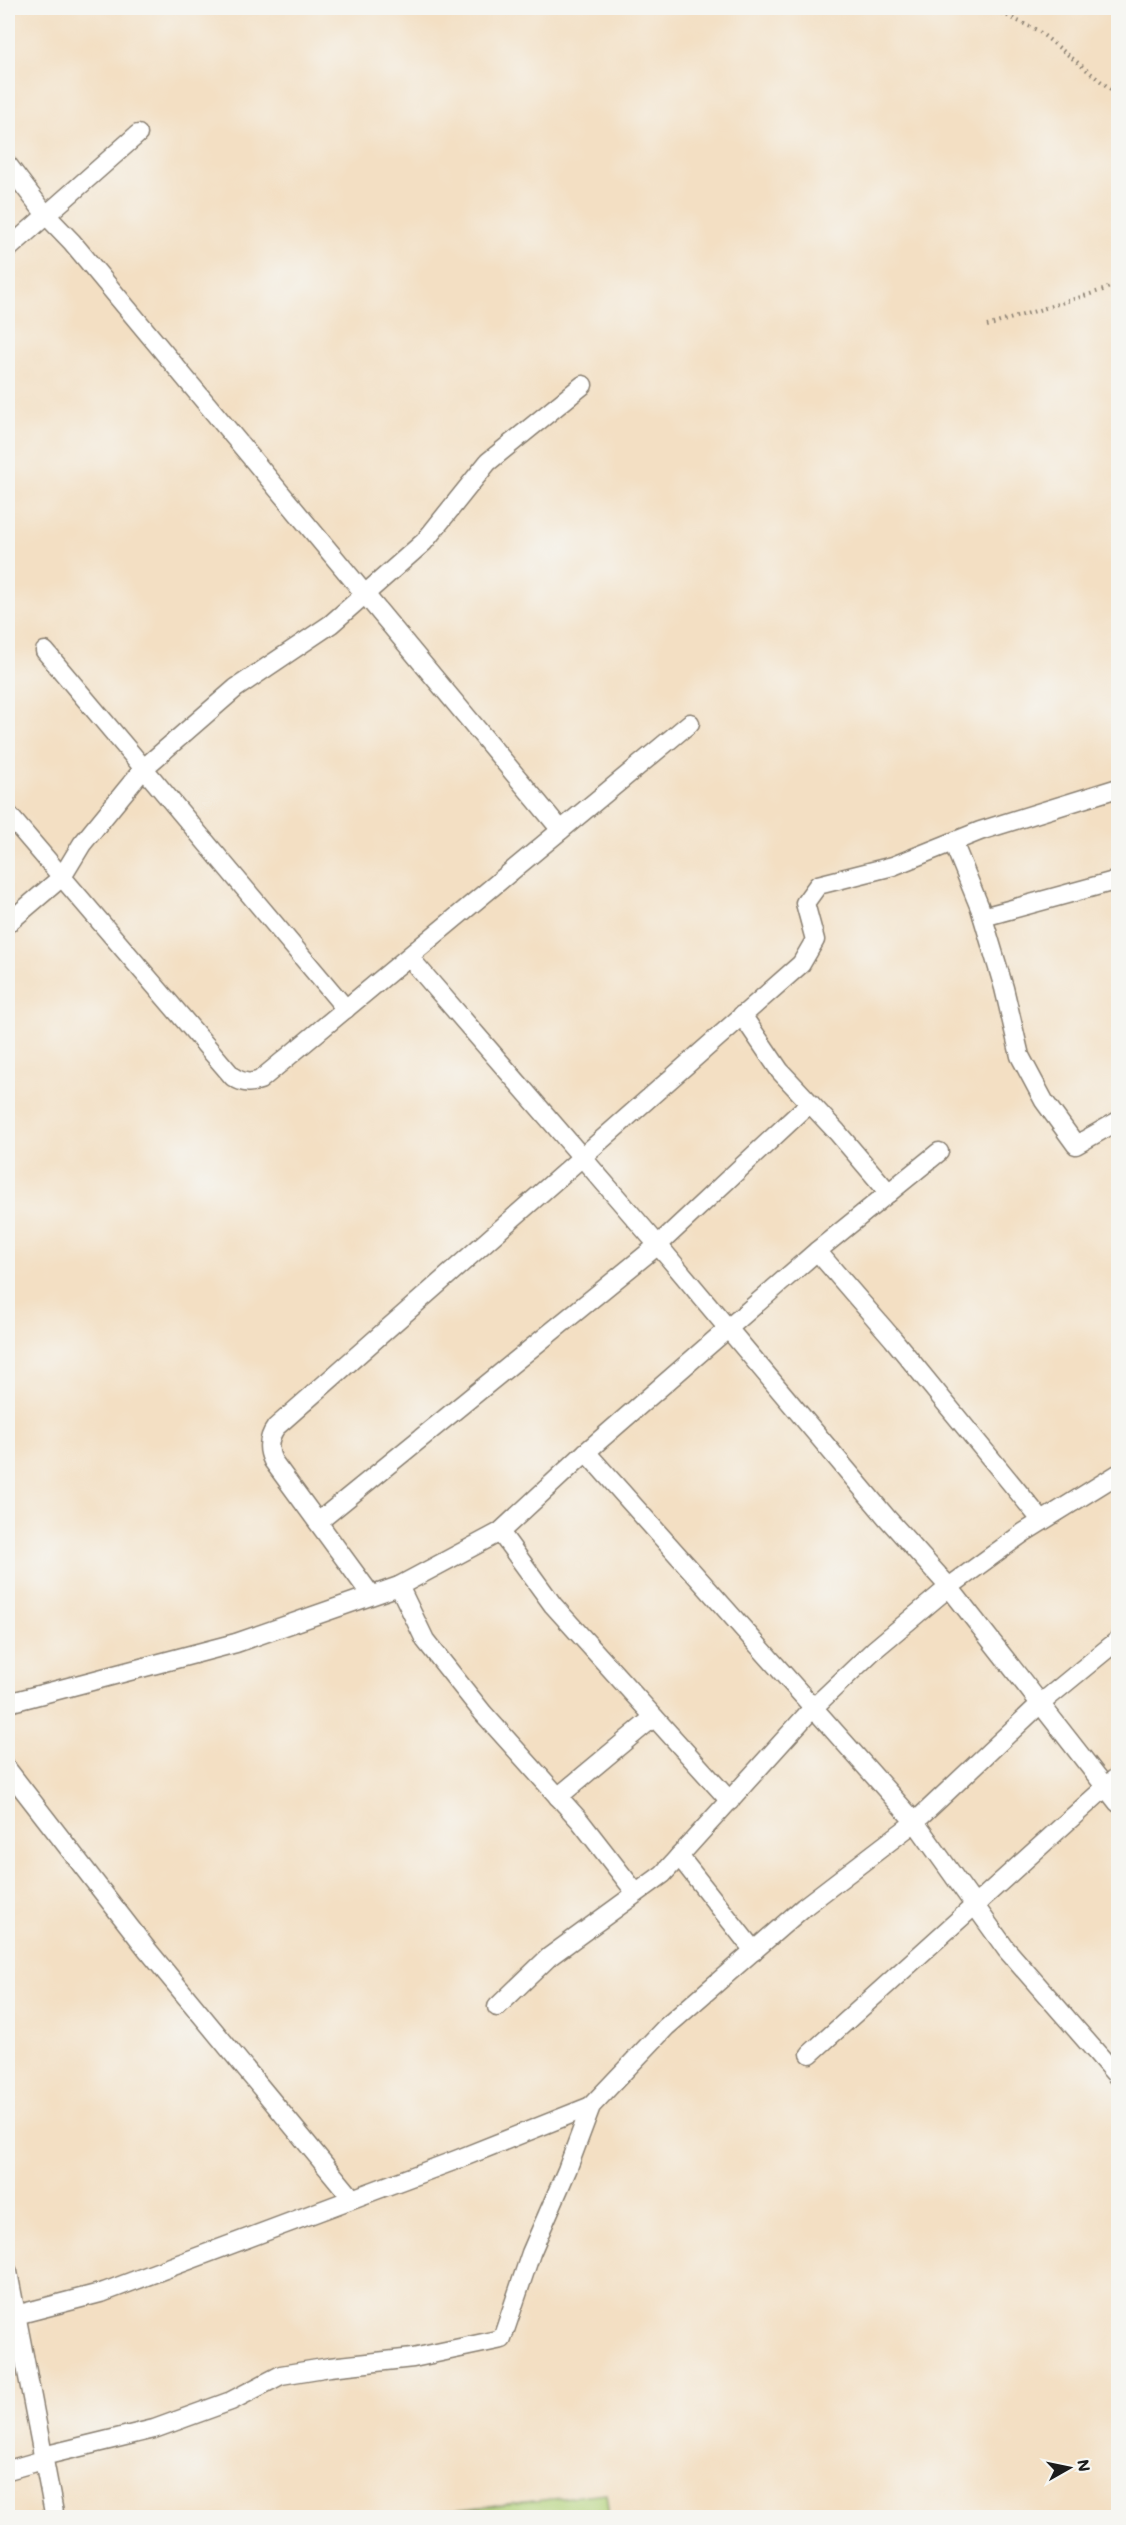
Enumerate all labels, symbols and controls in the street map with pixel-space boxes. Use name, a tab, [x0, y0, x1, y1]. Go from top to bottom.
north arrow	[1039, 2438, 1099, 2498]
text: N	[1073, 2458, 1096, 2473]

